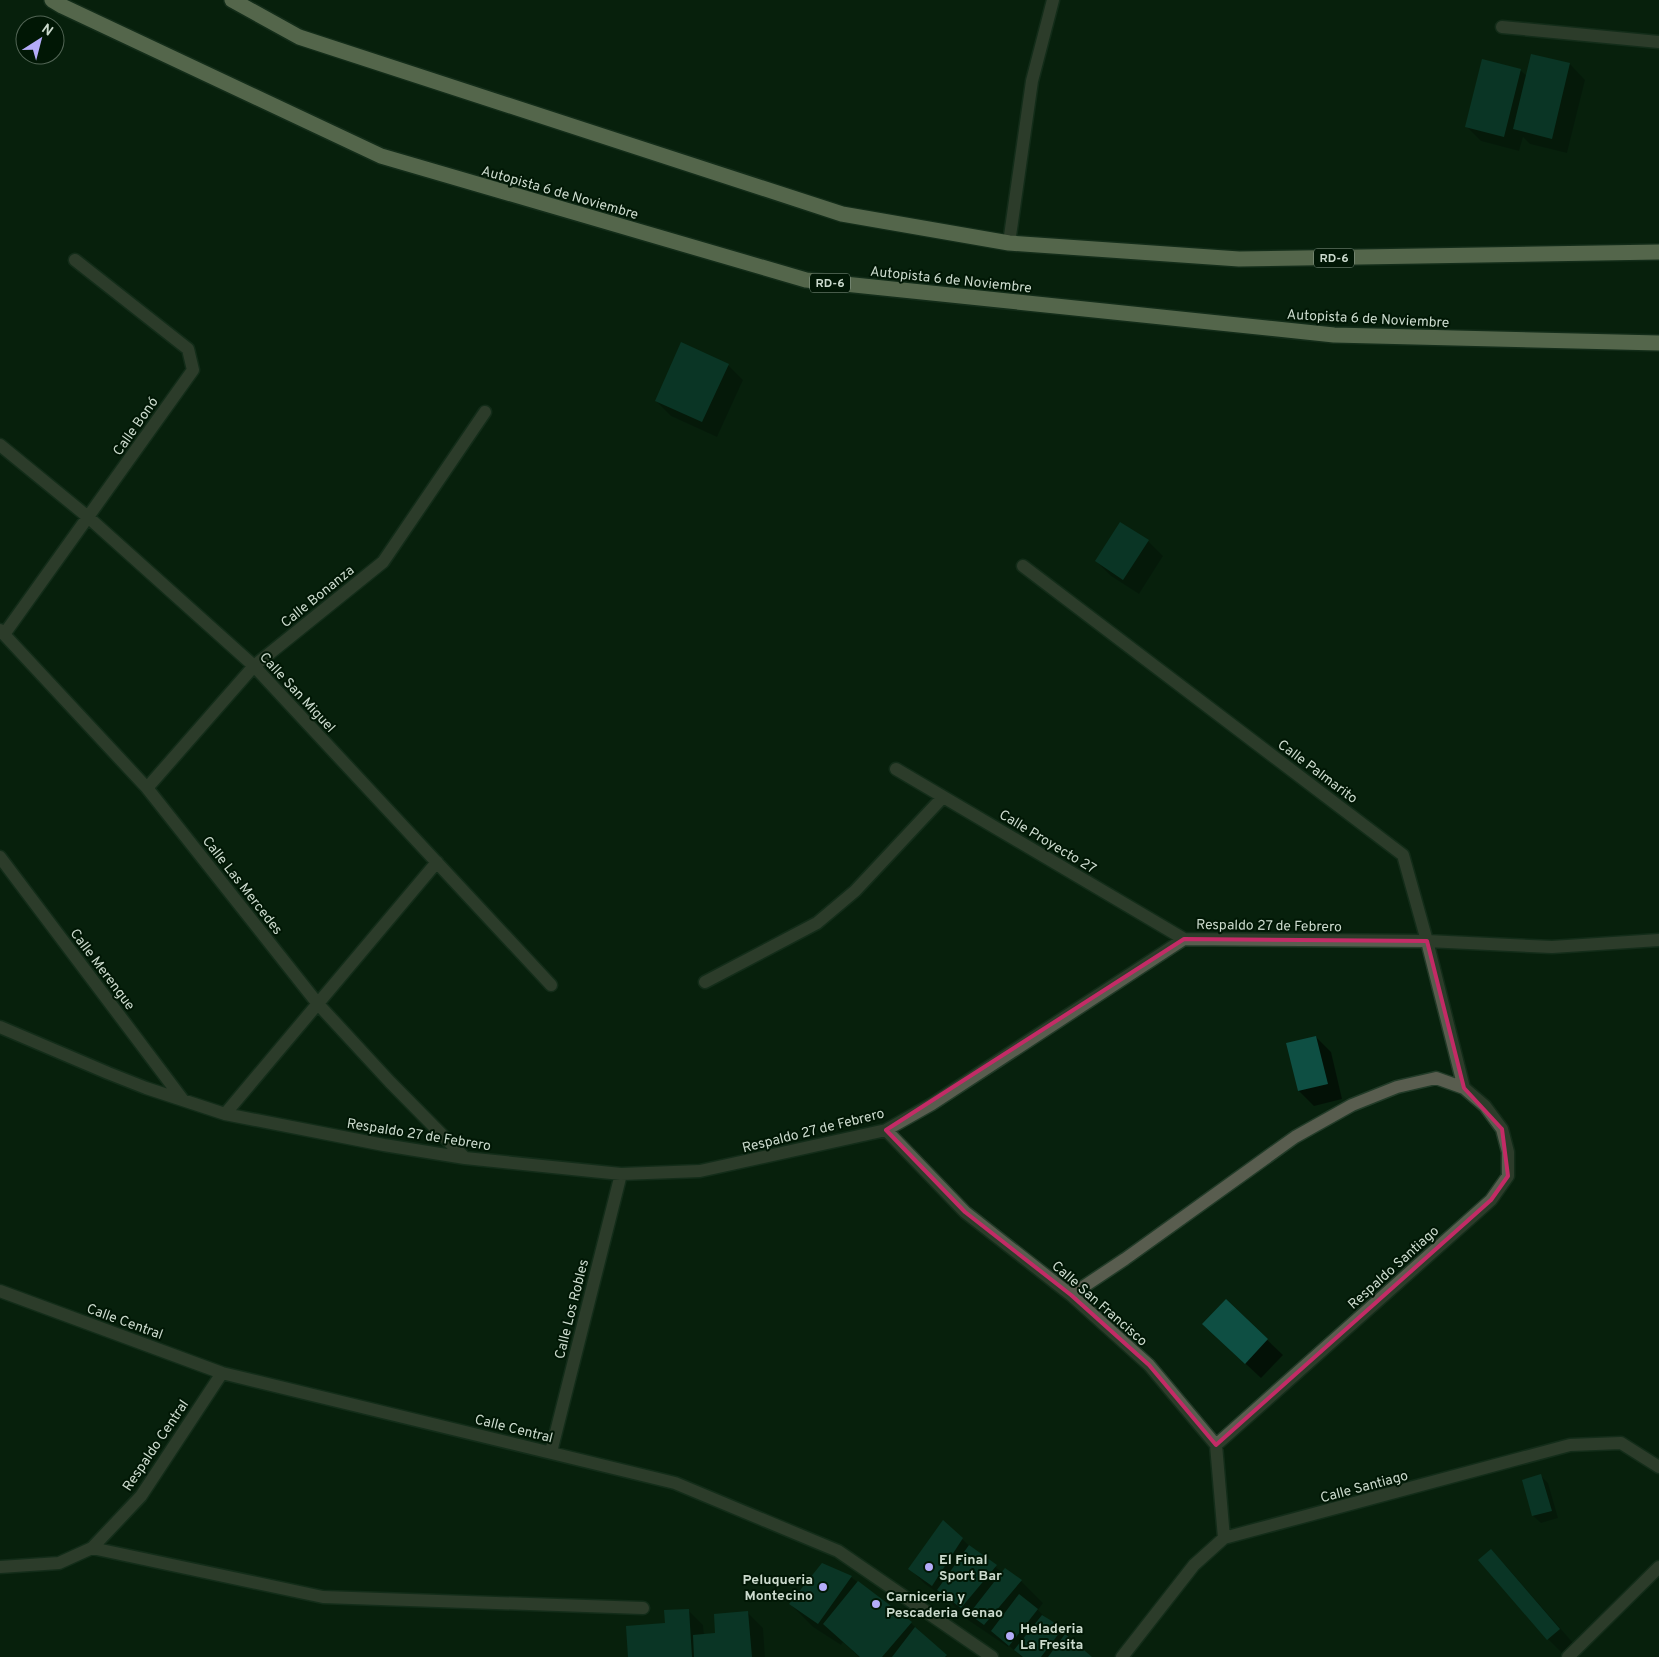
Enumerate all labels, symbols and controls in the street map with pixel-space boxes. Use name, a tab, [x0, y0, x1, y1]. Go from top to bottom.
north arrow	[15, 15, 65, 65]
text: N	[38, 21, 56, 41]
street label: Autopista 6 de Noviembre	[479, 163, 640, 224]
road number: RD-6	[1314, 248, 1354, 268]
street label: Autopista 6 de Noviembre	[869, 264, 1033, 297]
road number: RD-6	[810, 274, 850, 292]
street label: Autopista 6 de Noviembre	[1286, 307, 1450, 332]
street label: Calle Bonó	[110, 394, 163, 459]
street label: Calle Bonanza	[278, 562, 358, 632]
street label: Calle San Miguel	[255, 649, 338, 737]
street label: Calle Palmarito	[1274, 737, 1361, 808]
street label: Calle Proyecto 27	[996, 807, 1099, 878]
street label: Calle Las Mercedes	[198, 833, 286, 939]
street label: Respaldo 27 de Febrero	[1196, 917, 1342, 936]
street label: Calle Merengue	[66, 926, 138, 1014]
street label: Respaldo 27 de Febrero	[741, 1106, 886, 1157]
street label: Respaldo 27 de Febrero	[345, 1116, 492, 1155]
street label: Respaldo Santiago	[1345, 1223, 1443, 1313]
street label: Calle Los Robles	[552, 1258, 593, 1361]
street label: Calle San Francisco	[1048, 1258, 1150, 1350]
street label: Calle Central	[84, 1301, 165, 1344]
street label: Respaldo Central	[119, 1397, 193, 1495]
street label: Calle Central	[473, 1412, 554, 1447]
street label: Calle Santiago	[1319, 1468, 1410, 1507]
place label: El Final Sport Bar	[939, 1552, 1002, 1585]
marker: El Final Sport Bar	[923, 1561, 935, 1573]
place label: Peluqueria Montecino	[743, 1572, 813, 1605]
marker: Peluqueria Montecino	[817, 1581, 829, 1593]
place label: Carniceria y Pescaderia Genao	[886, 1589, 1003, 1622]
marker: Carniceria y Pescaderia Genao	[870, 1598, 882, 1610]
place label: Heladeria La Fresita	[1020, 1621, 1083, 1654]
marker: Heladeria La Fresita	[1004, 1630, 1016, 1642]

